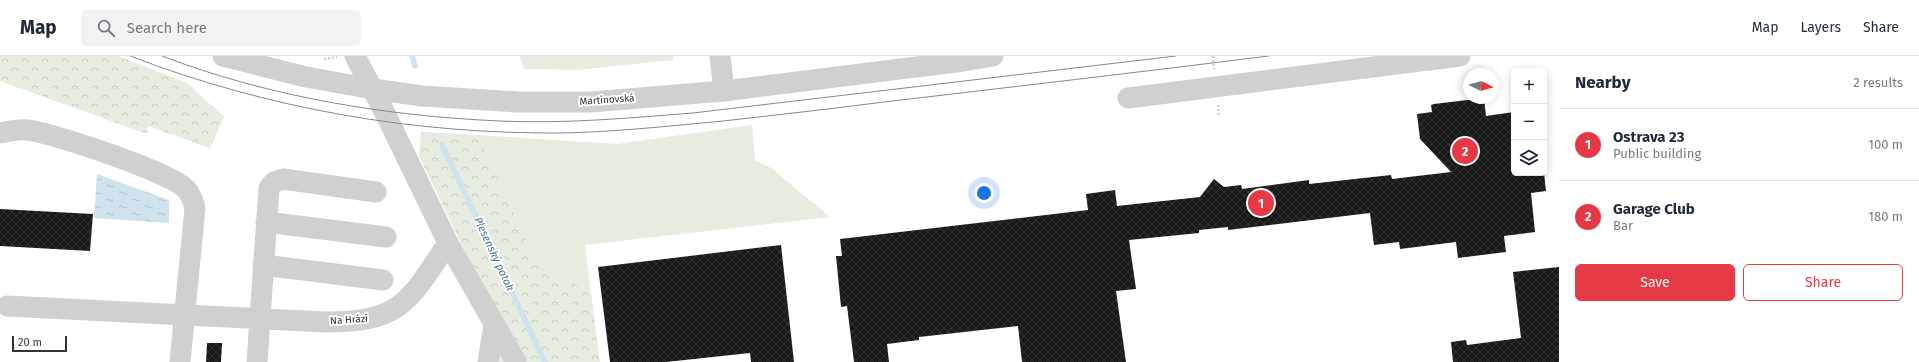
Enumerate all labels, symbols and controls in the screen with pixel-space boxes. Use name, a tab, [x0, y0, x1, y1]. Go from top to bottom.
search box	[81, 10, 361, 46]
text: Map	[20, 16, 57, 39]
icon: search	[95, 17, 117, 39]
text: Search here	[127, 19, 207, 37]
text: Map	[1752, 19, 1778, 36]
text: Layers	[1800, 19, 1841, 36]
text: Share	[1863, 19, 1899, 36]
north arrow	[1463, 68, 1499, 104]
map controls	[1511, 68, 1547, 176]
button: +	[1511, 68, 1547, 104]
text: Nearby	[1575, 72, 1630, 93]
text: 2 results	[1853, 75, 1903, 90]
street label: Martinovská	[579, 92, 635, 108]
button: −	[1511, 104, 1547, 140]
text: Ostrava 23	[1613, 128, 1685, 146]
pin: 2	[1452, 136, 1478, 166]
text: 1	[1585, 137, 1591, 152]
text: 100 m	[1868, 137, 1903, 152]
button: layers	[1511, 140, 1547, 176]
text: Public building	[1613, 146, 1701, 161]
your location	[974, 183, 994, 203]
pin: 1	[1248, 188, 1274, 218]
text: Garage Club	[1613, 200, 1695, 218]
text: 2	[1585, 209, 1591, 224]
text: 180 m	[1868, 209, 1903, 224]
water label: Plesenský potok	[471, 215, 517, 293]
text: Bar	[1613, 218, 1633, 233]
button: Save	[1575, 264, 1735, 301]
button: Share	[1743, 264, 1903, 301]
street label: Na Hrázi	[330, 313, 368, 327]
scale bar	[12, 334, 67, 353]
text: 20 m	[18, 336, 42, 349]

